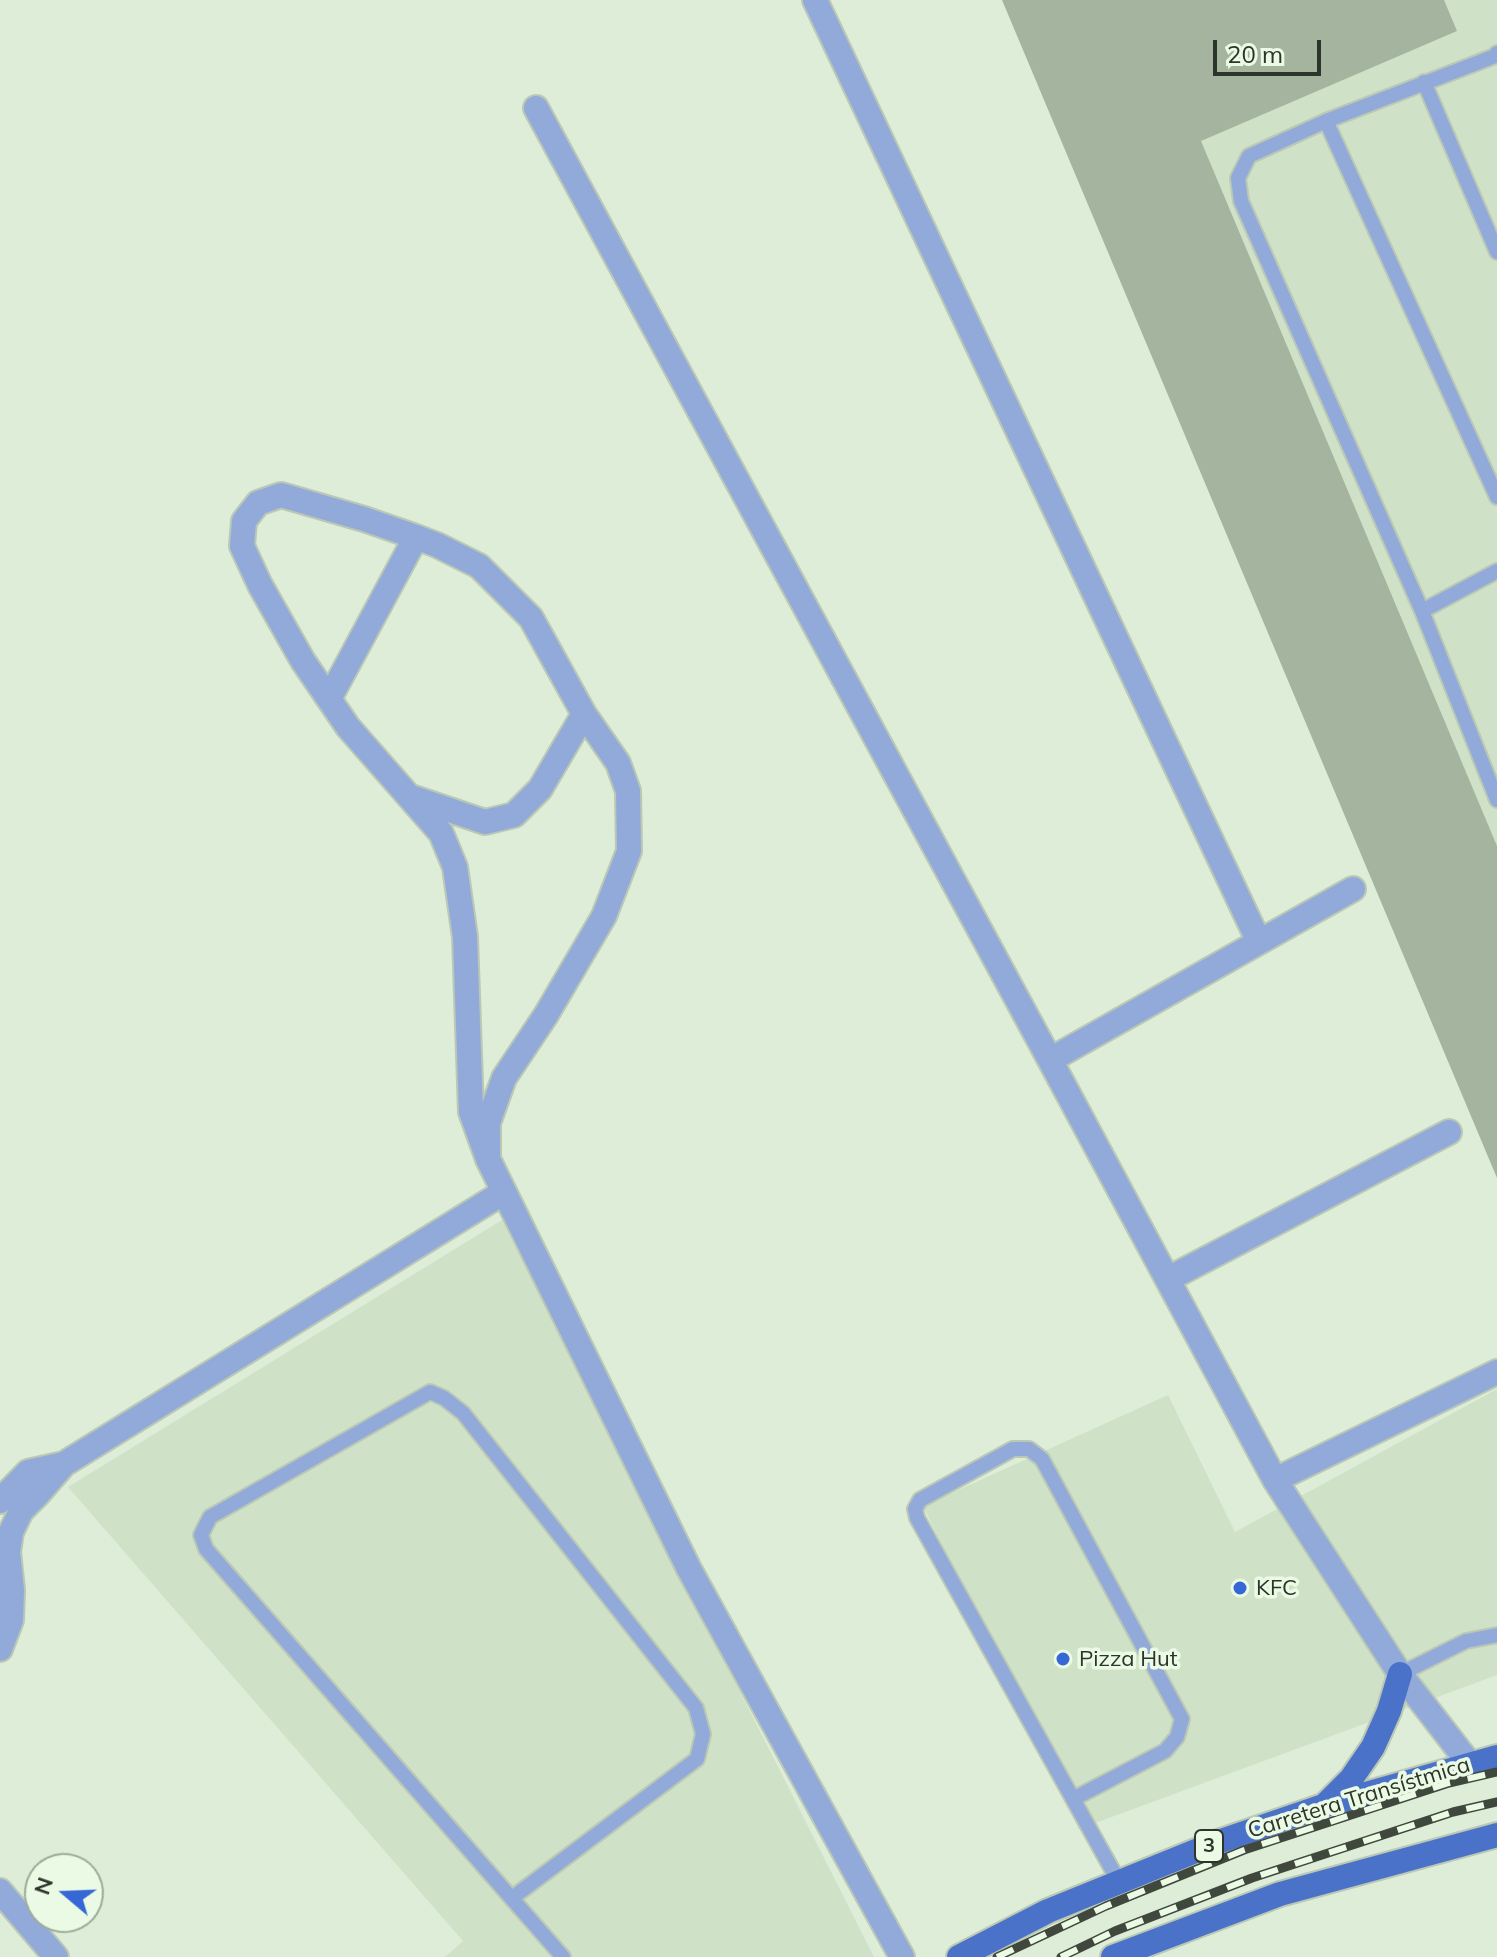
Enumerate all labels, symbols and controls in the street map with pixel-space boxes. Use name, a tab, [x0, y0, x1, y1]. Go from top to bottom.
scale bar	[1217, 24, 1325, 74]
text: 20 m	[1227, 39, 1283, 69]
place label: KFC	[1256, 1575, 1297, 1601]
marker: KFC	[1231, 1579, 1249, 1597]
place label: Pizza Hut	[1079, 1646, 1177, 1672]
marker: Pizza Hut	[1054, 1650, 1072, 1668]
street label: Carretera Transístmica	[1245, 1752, 1473, 1844]
road number: 3	[1195, 1830, 1223, 1862]
north arrow	[24, 1853, 104, 1933]
text: N	[27, 1873, 59, 1898]

